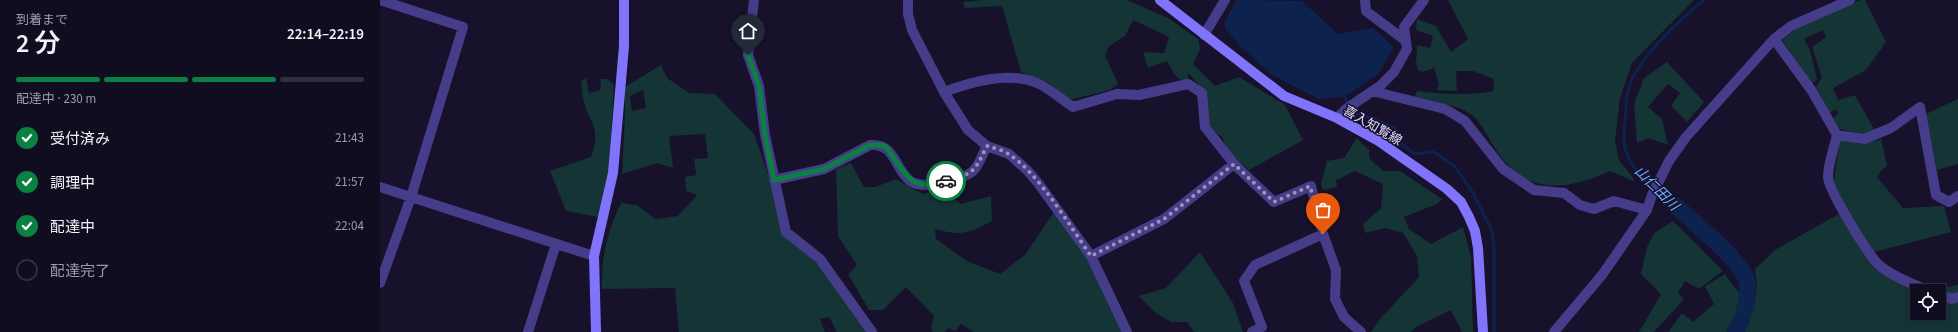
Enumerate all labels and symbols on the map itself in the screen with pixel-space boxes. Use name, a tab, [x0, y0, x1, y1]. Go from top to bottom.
pin	[731, 14, 765, 55]
street label: 喜入知覧線	[1340, 102, 1405, 150]
courier	[926, 161, 966, 201]
water label: 山仁田川	[1629, 162, 1685, 217]
pin	[1306, 193, 1340, 234]

